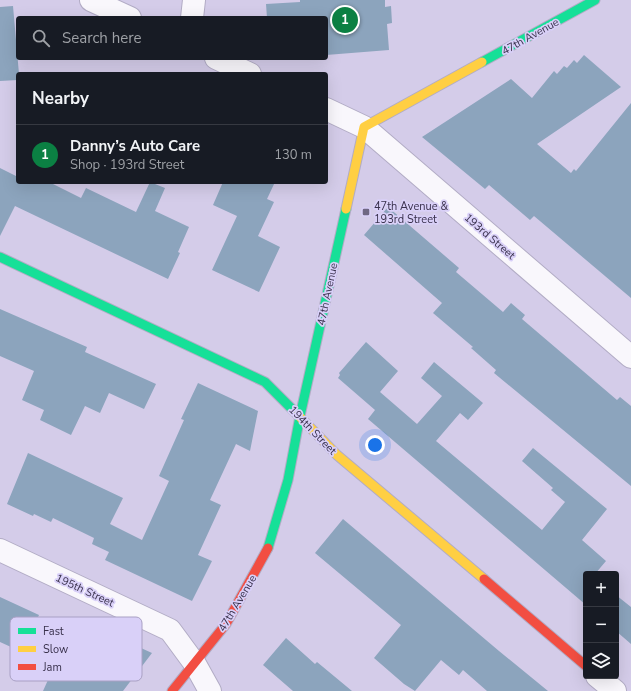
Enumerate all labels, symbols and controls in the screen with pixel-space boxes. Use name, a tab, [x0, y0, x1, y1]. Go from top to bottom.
pin: 1	[332, 5, 358, 35]
street label: 47th Avenue	[499, 14, 562, 58]
search box	[16, 16, 328, 60]
icon: search	[30, 27, 52, 49]
text: Search here	[62, 28, 142, 48]
text: Nearby	[32, 87, 89, 110]
text: Danny’s Auto Care	[70, 136, 200, 156]
text: 1	[41, 146, 49, 164]
text: 130 m	[274, 146, 312, 164]
text: Shop · 193rd Street	[70, 156, 184, 174]
place label: 47th Avenue & 193rd Street	[374, 199, 448, 227]
marker: 47th Avenue & 193rd Street	[361, 207, 371, 217]
street label: 193rd Street	[461, 210, 518, 263]
street label: 47th Avenue	[314, 261, 341, 327]
street label: 194th Street	[285, 403, 340, 458]
your location	[365, 435, 385, 455]
street label: 195th Street	[53, 570, 117, 611]
map controls	[583, 571, 619, 679]
button: +	[583, 571, 619, 607]
street label: 47th Avenue	[215, 572, 260, 634]
button: −	[583, 607, 619, 643]
legend	[10, 617, 142, 681]
text: Fast	[43, 624, 64, 639]
text: Slow	[43, 642, 68, 657]
button: layers	[583, 643, 619, 679]
text: Jam	[42, 660, 62, 675]

